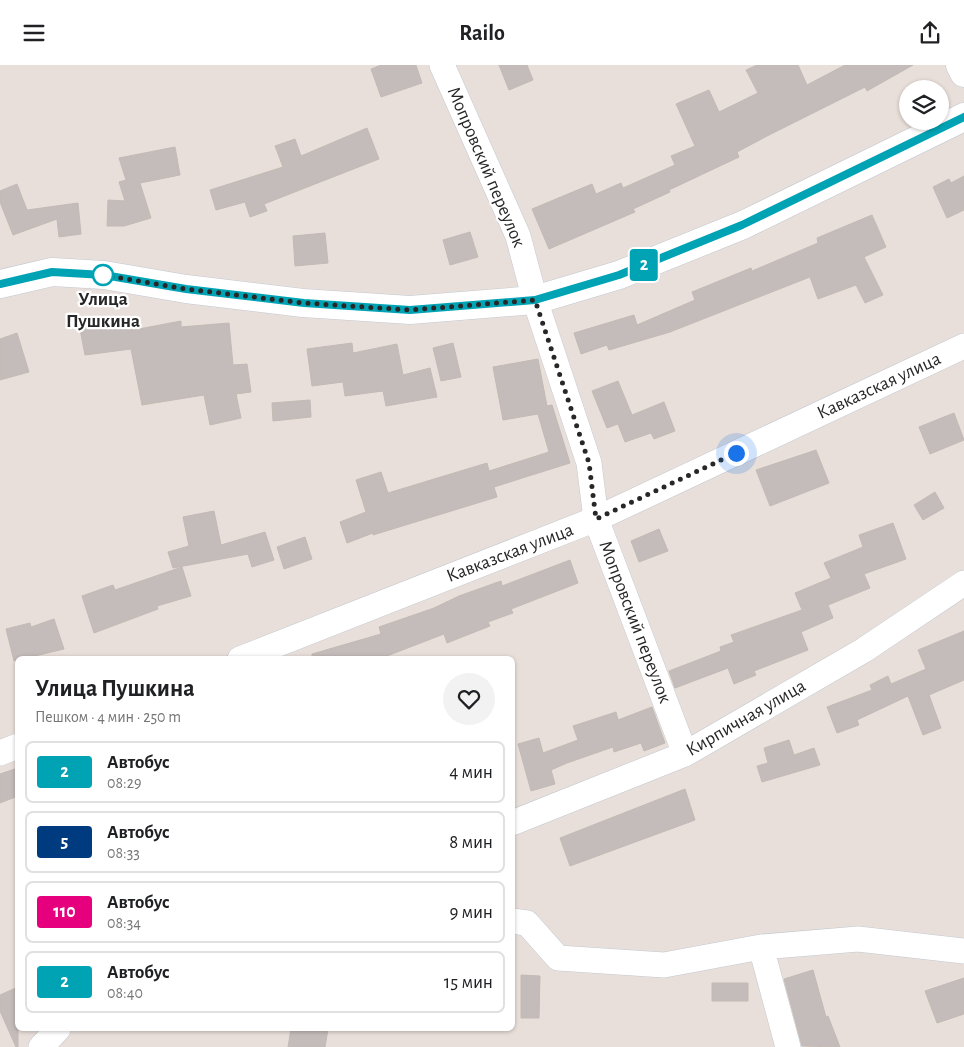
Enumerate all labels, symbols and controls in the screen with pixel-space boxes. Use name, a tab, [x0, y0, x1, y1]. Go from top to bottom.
icon: menu	[20, 19, 48, 47]
icon: share	[916, 19, 944, 47]
text: Railo	[459, 22, 505, 44]
map controls	[899, 80, 949, 130]
button: layers	[899, 80, 949, 130]
street label: Мопровский переулок	[444, 84, 528, 250]
line badge: 2	[628, 249, 660, 281]
text: 2	[640, 256, 648, 274]
marker: Улица Пушкина	[92, 264, 114, 286]
place label: Улица Пушкина	[66, 290, 140, 331]
street label: Кавказская улица	[814, 349, 944, 423]
your location	[724, 441, 749, 466]
street label: Кавказская улица	[444, 520, 576, 586]
street label: Мопровский переулок	[595, 538, 675, 706]
button: heart	[443, 673, 495, 725]
street label: Кирпичная улица	[683, 676, 809, 760]
text: Улица Пушкина	[35, 677, 195, 701]
text: Пешком · 4 мин · 250 m	[35, 709, 181, 725]
text: Автобус	[107, 753, 170, 772]
text: 2	[60, 763, 69, 781]
text: 4 мин	[449, 763, 493, 782]
text: 08:29	[107, 775, 142, 791]
text: Автобус	[107, 823, 170, 842]
text: 5	[61, 833, 68, 851]
text: 8 мин	[449, 833, 493, 852]
text: 08:33	[107, 845, 140, 861]
text: Автобус	[107, 893, 170, 912]
text: 110	[53, 903, 76, 921]
text: 9 мин	[449, 903, 493, 922]
text: 08:34	[107, 915, 141, 931]
text: Автобус	[107, 963, 170, 982]
text: 2	[60, 973, 69, 991]
text: 15 мин	[444, 973, 493, 992]
text: 08:40	[107, 985, 143, 1001]

